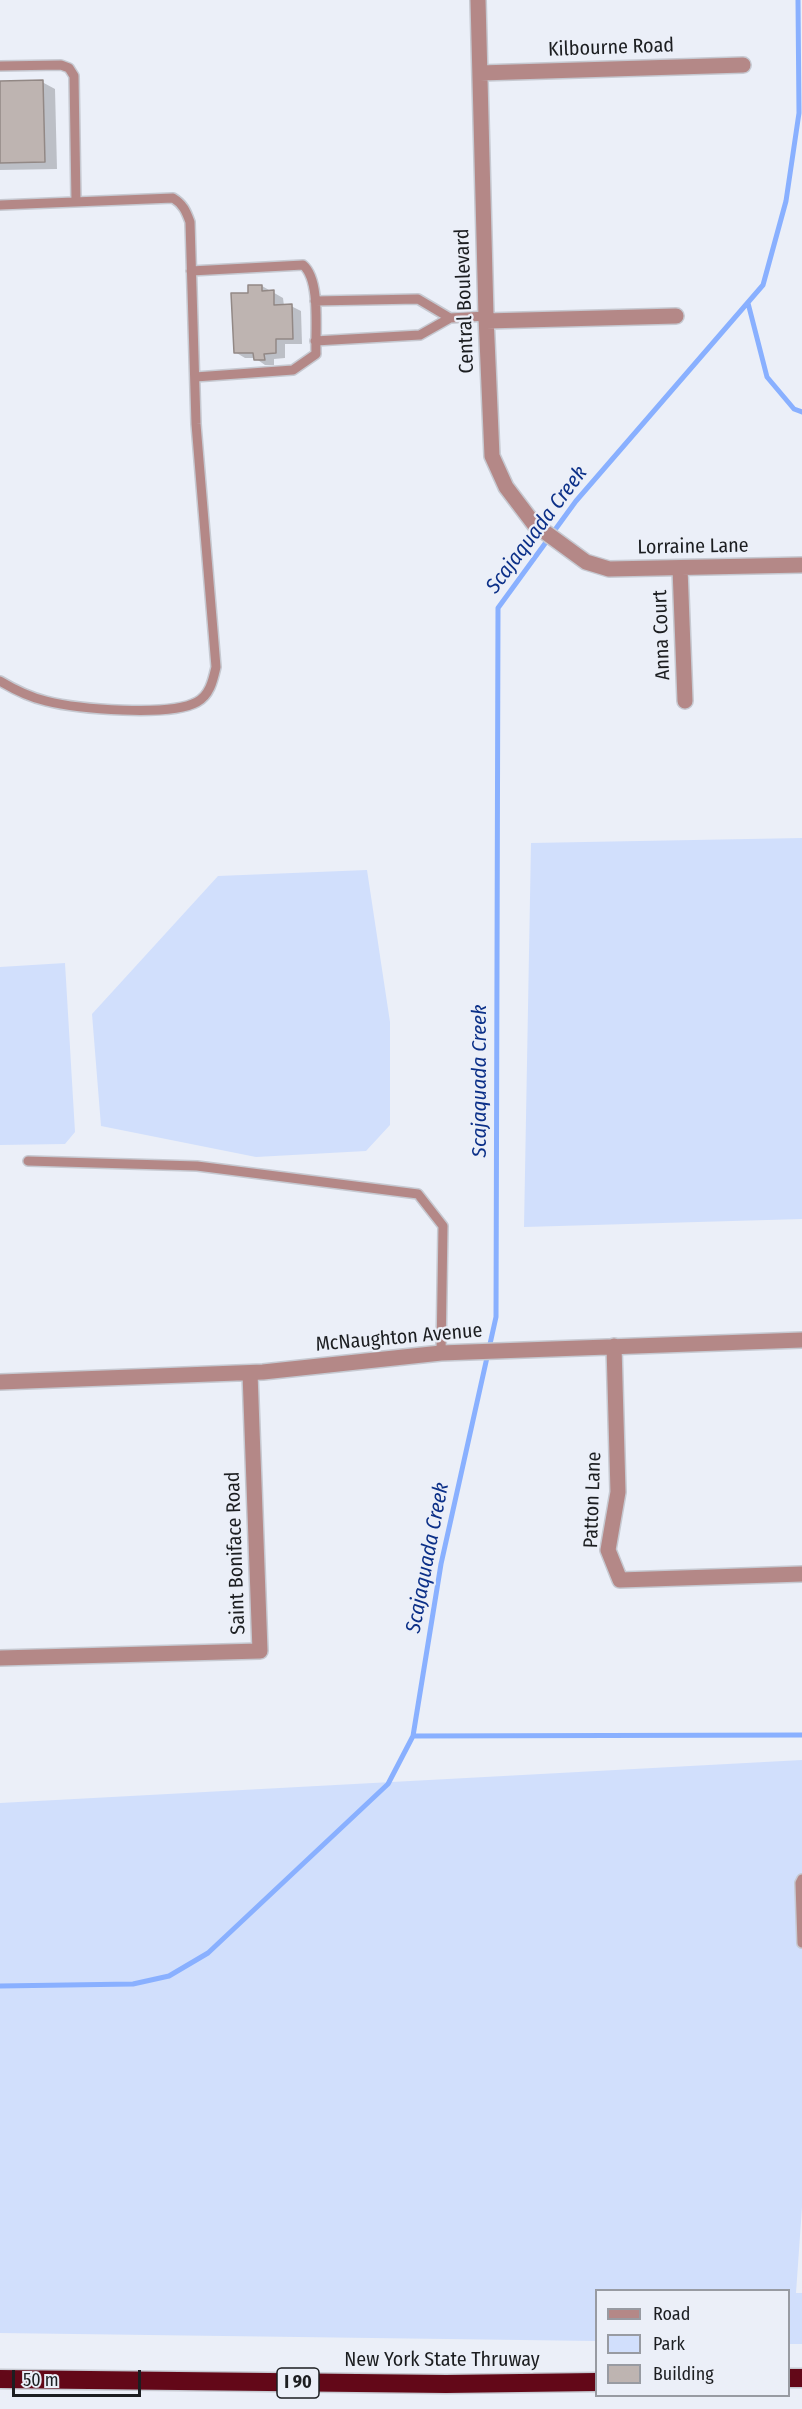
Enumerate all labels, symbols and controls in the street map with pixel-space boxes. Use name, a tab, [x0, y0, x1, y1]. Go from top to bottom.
street label: Kilbourne Road	[548, 34, 674, 62]
street label: Central Boulevard	[450, 228, 480, 374]
water label: Scajaquada Creek	[481, 461, 593, 599]
street label: Lorraine Lane	[637, 534, 749, 560]
street label: Anna Court	[648, 589, 676, 681]
water label: Scajaquada Creek	[467, 1005, 493, 1157]
street label: McNaughton Avenue	[315, 1319, 483, 1357]
street label: Patton Lane	[579, 1451, 607, 1549]
street label: Saint Boniface Road	[221, 1471, 251, 1635]
water label: Scajaquada Creek	[401, 1481, 455, 1635]
legend	[595, 2289, 790, 2397]
text: Road	[653, 2303, 690, 2325]
text: Park	[653, 2333, 685, 2355]
street label: New York State Thruway	[344, 2348, 540, 2372]
scale bar	[15, 2358, 144, 2396]
text: Building	[653, 2363, 714, 2385]
road number: I 90	[277, 2368, 319, 2398]
text: 50 m	[23, 2369, 59, 2391]

